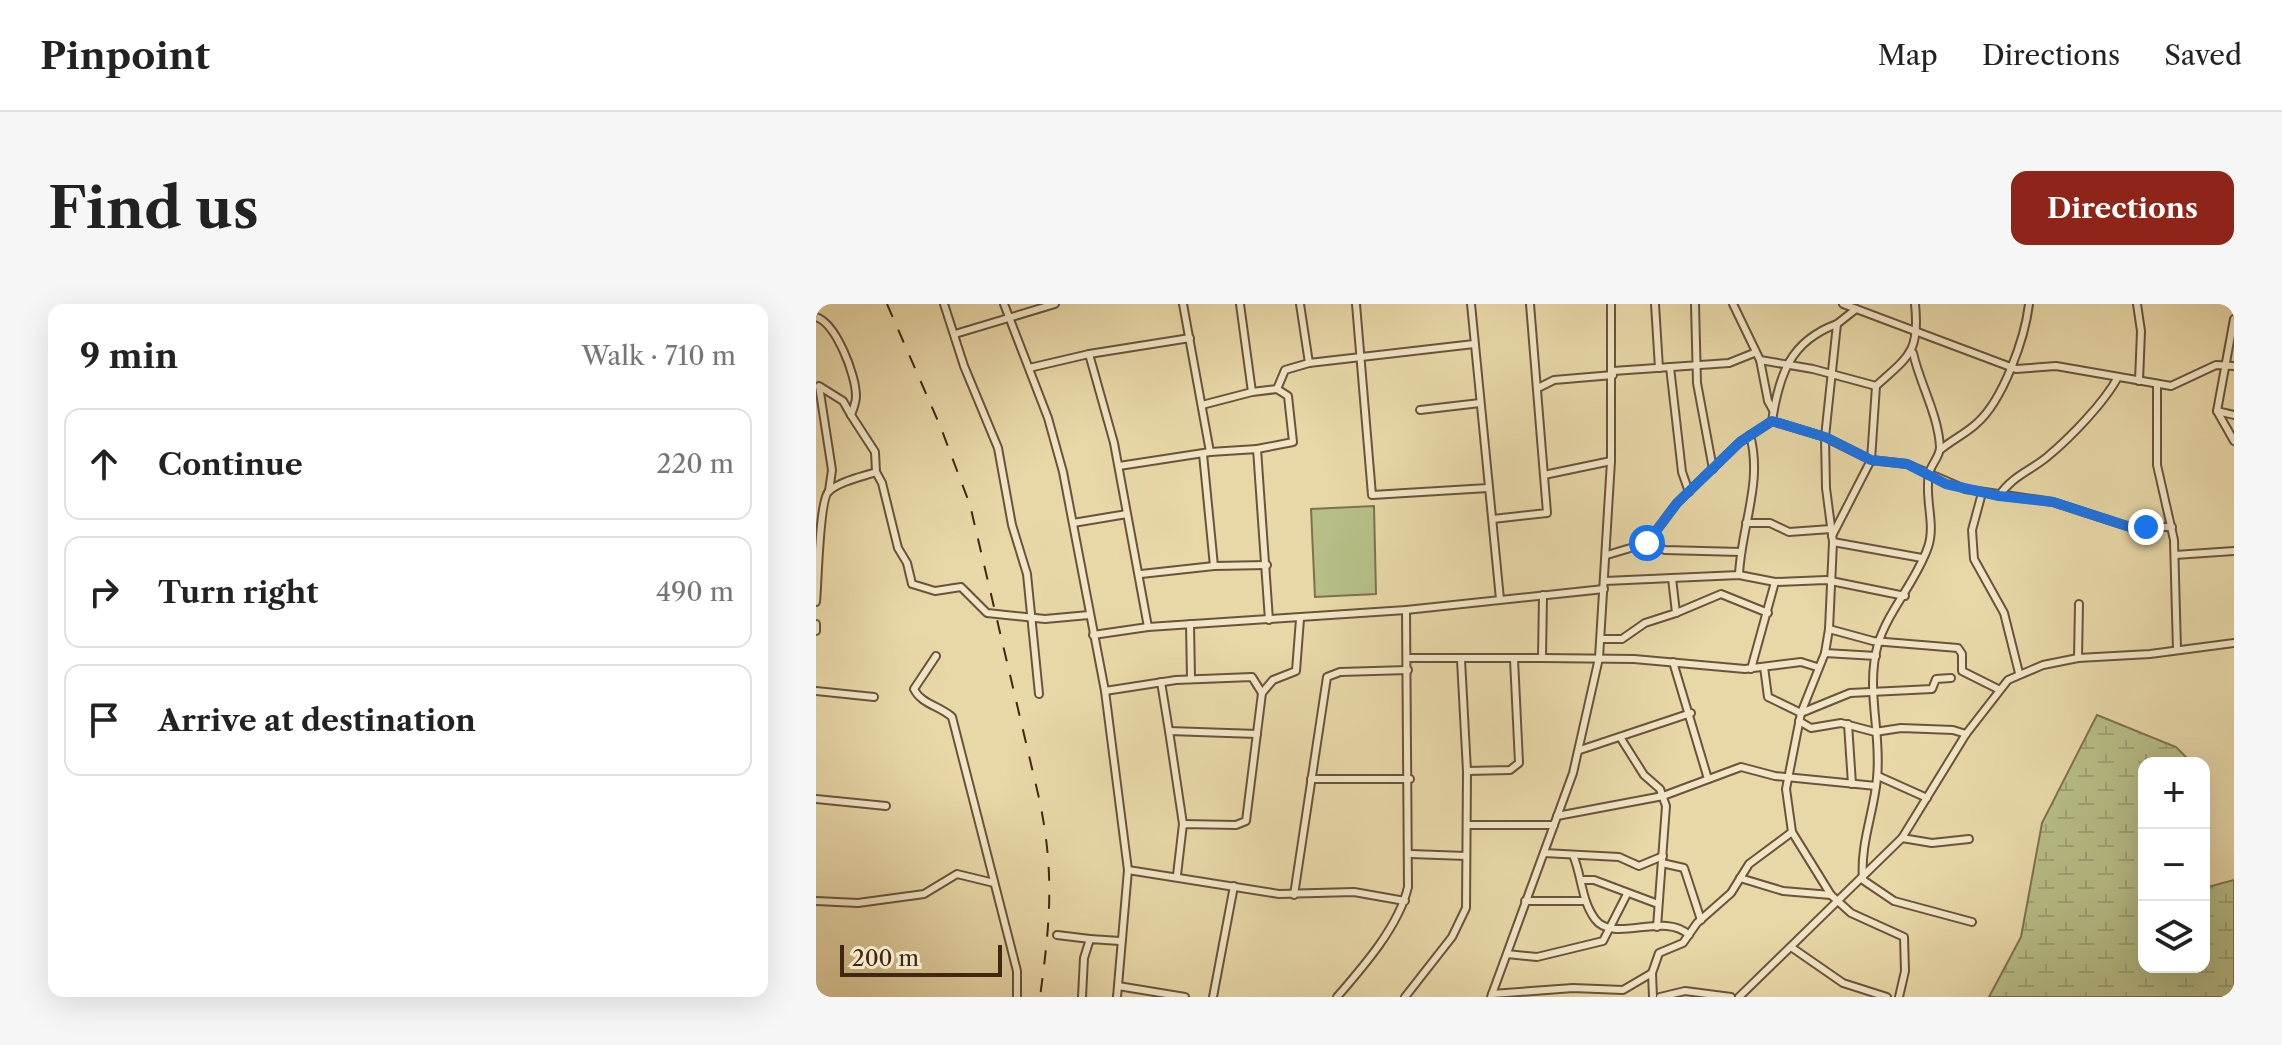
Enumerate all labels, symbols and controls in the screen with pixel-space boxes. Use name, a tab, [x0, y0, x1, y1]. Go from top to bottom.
text: Pinpoint	[40, 32, 210, 79]
text: Map	[1878, 38, 1938, 72]
text: Directions	[1982, 38, 2120, 72]
text: Saved	[2164, 38, 2242, 72]
button: Directions	[2011, 171, 2234, 245]
text: Find us	[48, 174, 259, 243]
text: 9 min	[80, 335, 178, 377]
text: Walk · 710 m	[581, 340, 736, 372]
icon: ahead	[82, 442, 126, 486]
text: Continue	[158, 446, 303, 483]
text: 220 m	[656, 448, 734, 480]
route end	[2128, 509, 2164, 545]
route start	[1629, 525, 1665, 561]
icon: right	[82, 570, 126, 614]
text: Turn right	[158, 574, 318, 611]
text: 490 m	[656, 576, 734, 608]
icon: arrive	[82, 698, 126, 742]
text: Arrive at destination	[158, 702, 476, 739]
map controls	[2138, 757, 2210, 973]
button: +	[2138, 757, 2210, 829]
button: −	[2138, 829, 2210, 901]
button: layers	[2138, 901, 2210, 973]
scale bar	[840, 941, 1002, 977]
text: 200 m	[852, 945, 919, 972]

